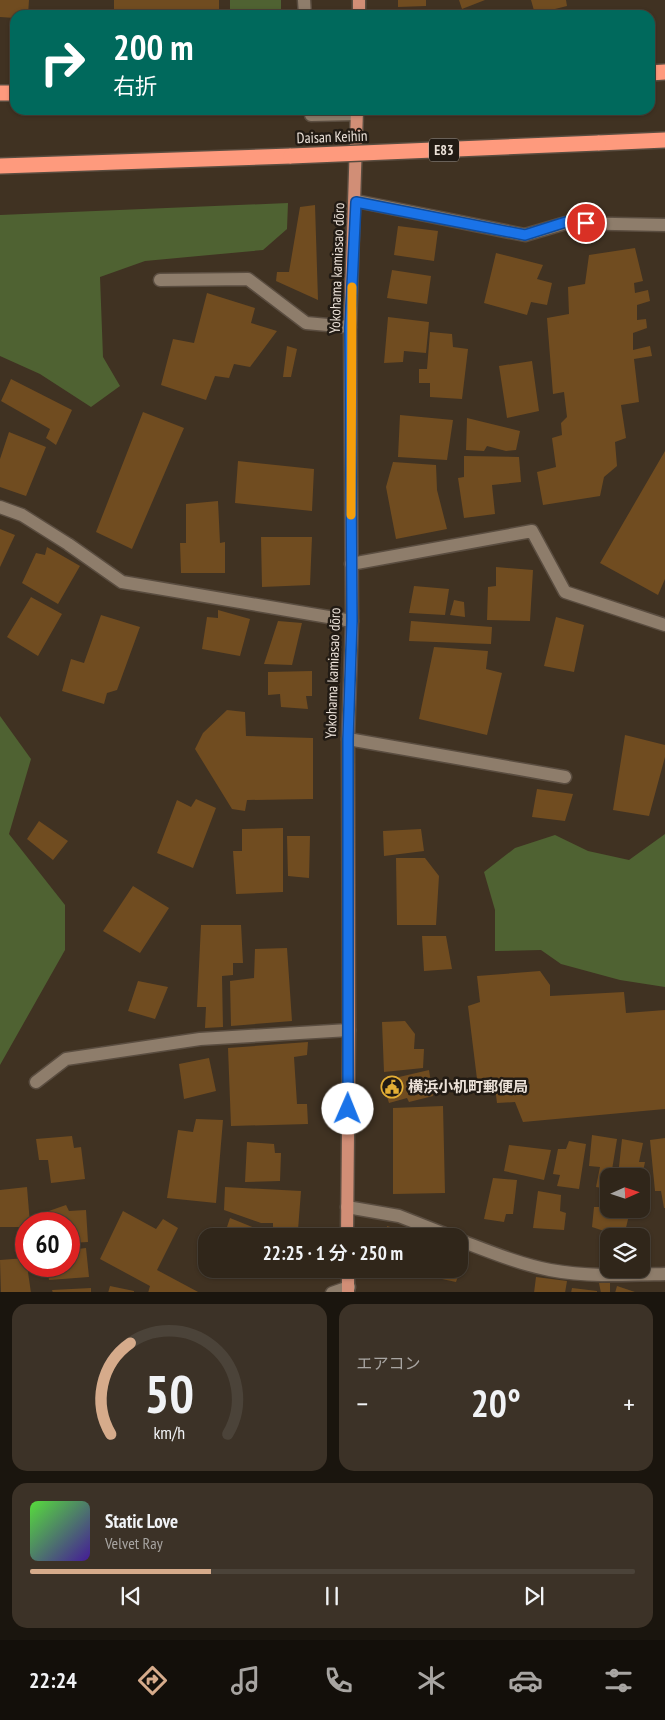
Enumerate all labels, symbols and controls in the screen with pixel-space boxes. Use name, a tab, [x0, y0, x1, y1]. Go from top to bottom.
text: 200 m	[113, 24, 194, 70]
icon: right	[30, 30, 95, 95]
text: 右折	[113, 72, 157, 100]
street label: Daisan Keihin	[296, 126, 368, 147]
road number: E83	[429, 138, 459, 162]
street label: Yokohama kamiasao dōro	[325, 202, 348, 334]
pin	[565, 202, 607, 244]
icon: arrive	[572, 209, 600, 237]
street label: Yokohama kamiasao dōro	[321, 607, 344, 739]
public building icon: 横浜小机町郵便局	[380, 1075, 404, 1099]
place label: 横浜小机町郵便局	[408, 1077, 528, 1096]
position arrow	[321, 1082, 373, 1134]
north arrow	[600, 1168, 650, 1218]
map controls	[600, 1168, 650, 1278]
speed limit sign: 60	[15, 1212, 80, 1277]
button: layers	[600, 1228, 650, 1278]
text: 22:25 · 1 分 · 250 m	[263, 1241, 403, 1265]
text: エアコン	[357, 1353, 421, 1373]
text: 50	[144, 1360, 194, 1427]
text: 20°	[471, 1378, 521, 1427]
text: −	[357, 1385, 368, 1422]
text: +	[623, 1385, 635, 1422]
text: km/h	[153, 1421, 185, 1444]
text: Static Love	[105, 1509, 178, 1533]
text: Velvet Ray	[105, 1533, 163, 1553]
icon: previous	[117, 1582, 145, 1610]
icon: pause	[318, 1582, 346, 1610]
icon: next	[520, 1582, 548, 1610]
icon: directions	[135, 1663, 170, 1698]
icon: music	[228, 1663, 263, 1698]
icon: phone	[321, 1663, 356, 1698]
icon: climate	[414, 1663, 449, 1698]
icon: car	[508, 1663, 543, 1698]
icon: filters	[601, 1663, 636, 1698]
text: 22:24	[29, 1666, 77, 1694]

